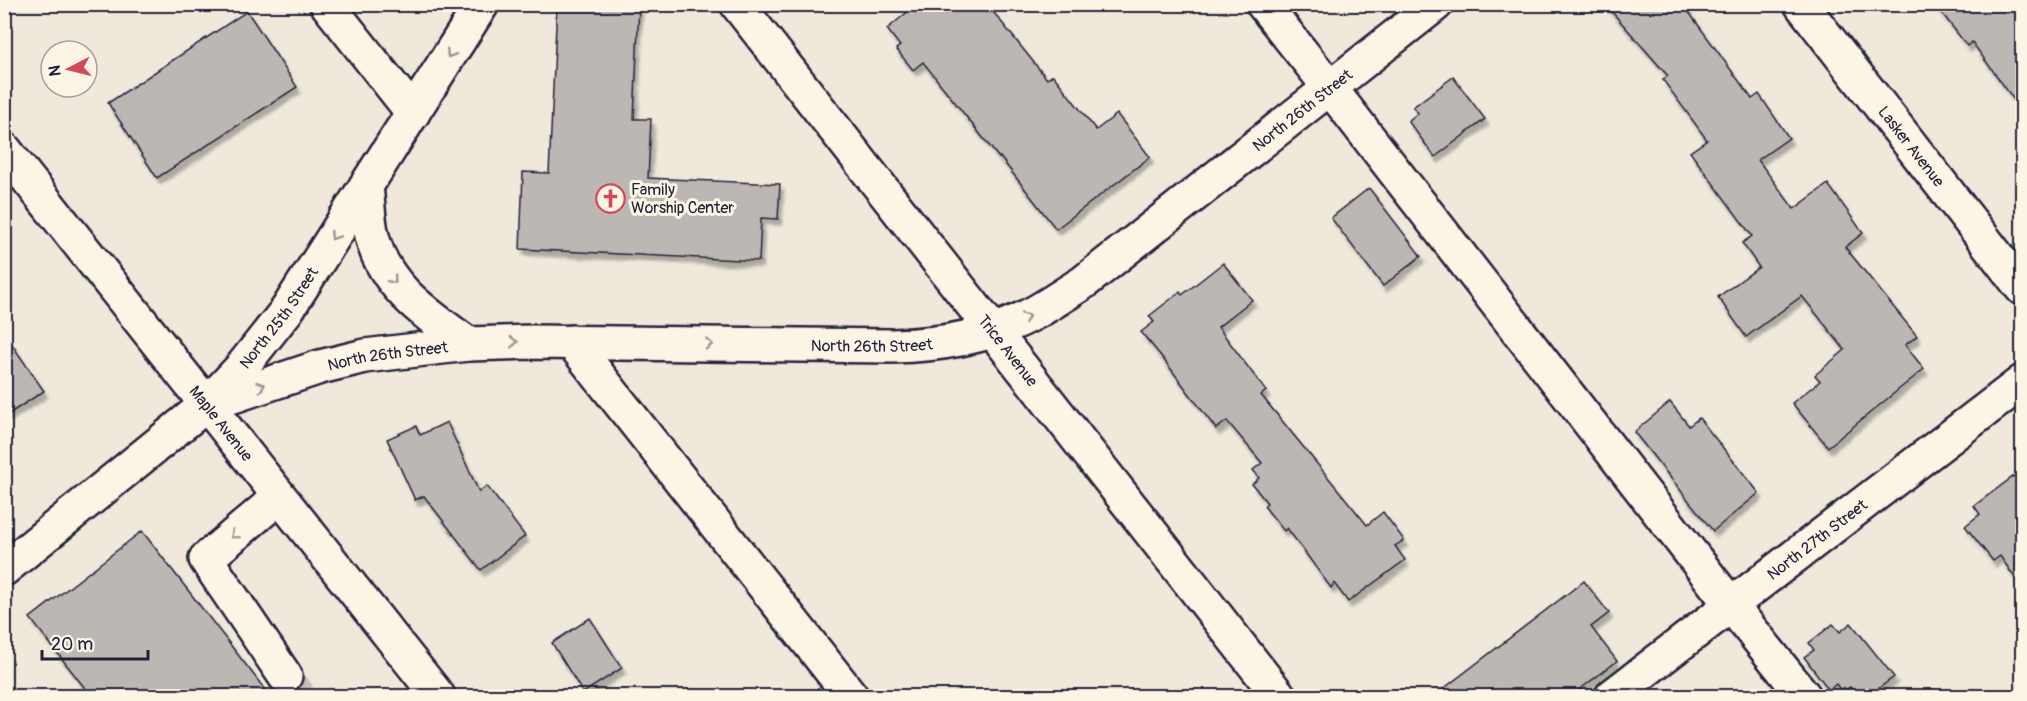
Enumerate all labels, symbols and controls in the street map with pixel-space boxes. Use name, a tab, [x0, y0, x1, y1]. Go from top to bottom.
north arrow	[39, 39, 99, 99]
one-way arrow	[446, 48, 458, 58]
text: N	[44, 64, 66, 77]
street label: North 26th Street	[1249, 65, 1357, 156]
street label: Lasker Avenue	[1873, 102, 1948, 191]
place label: Family Worship Center	[631, 180, 734, 218]
church icon: Family Worship Center	[594, 182, 626, 214]
one-way arrow	[330, 229, 341, 240]
street label: North 25th Street	[235, 263, 323, 373]
one-way arrow	[386, 273, 397, 284]
street label: Trice Avenue	[973, 311, 1042, 391]
one-way arrow	[1019, 312, 1030, 324]
street label: North 26th Street	[811, 334, 934, 357]
one-way arrow	[510, 336, 519, 348]
street label: North 26th Street	[326, 337, 450, 376]
one-way arrow	[705, 338, 714, 350]
one-way arrow	[255, 381, 266, 393]
street label: Maple Avenue	[185, 382, 257, 466]
street label: North 27th Street	[1763, 495, 1872, 585]
one-way arrow	[230, 527, 241, 538]
scale bar	[42, 623, 148, 661]
text: 20 m	[51, 633, 93, 656]

